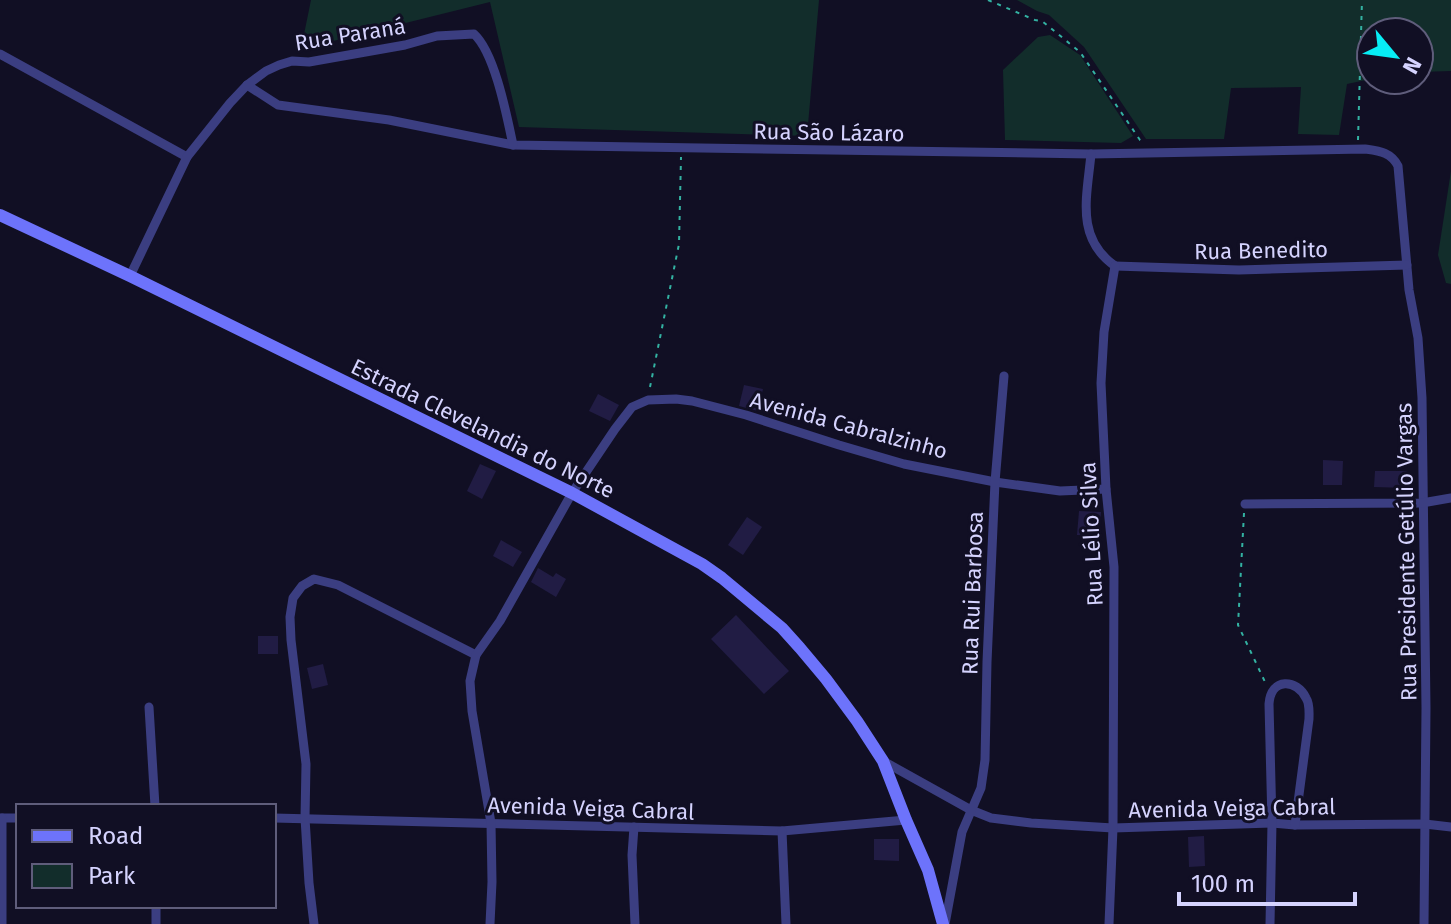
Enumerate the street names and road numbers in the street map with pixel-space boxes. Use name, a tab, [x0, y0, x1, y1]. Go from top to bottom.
street label: Rua Paraná	[293, 12, 408, 57]
street label: Rua São Lázaro	[753, 118, 905, 147]
street label: Rua Benedito	[1194, 236, 1328, 265]
street label: Estrada Clevelandia do Norte	[347, 353, 619, 504]
street label: Avenida Cabralzinho	[747, 386, 950, 465]
street label: Rua Presidente Getúlio Vargas	[1390, 403, 1423, 701]
street label: Rua Lélio Silva	[1074, 461, 1109, 607]
street label: Rua Rui Barbosa	[956, 511, 989, 675]
street label: Avenida Veiga Cabral	[487, 791, 695, 826]
street label: Avenida Veiga Cabral	[1128, 793, 1336, 824]

